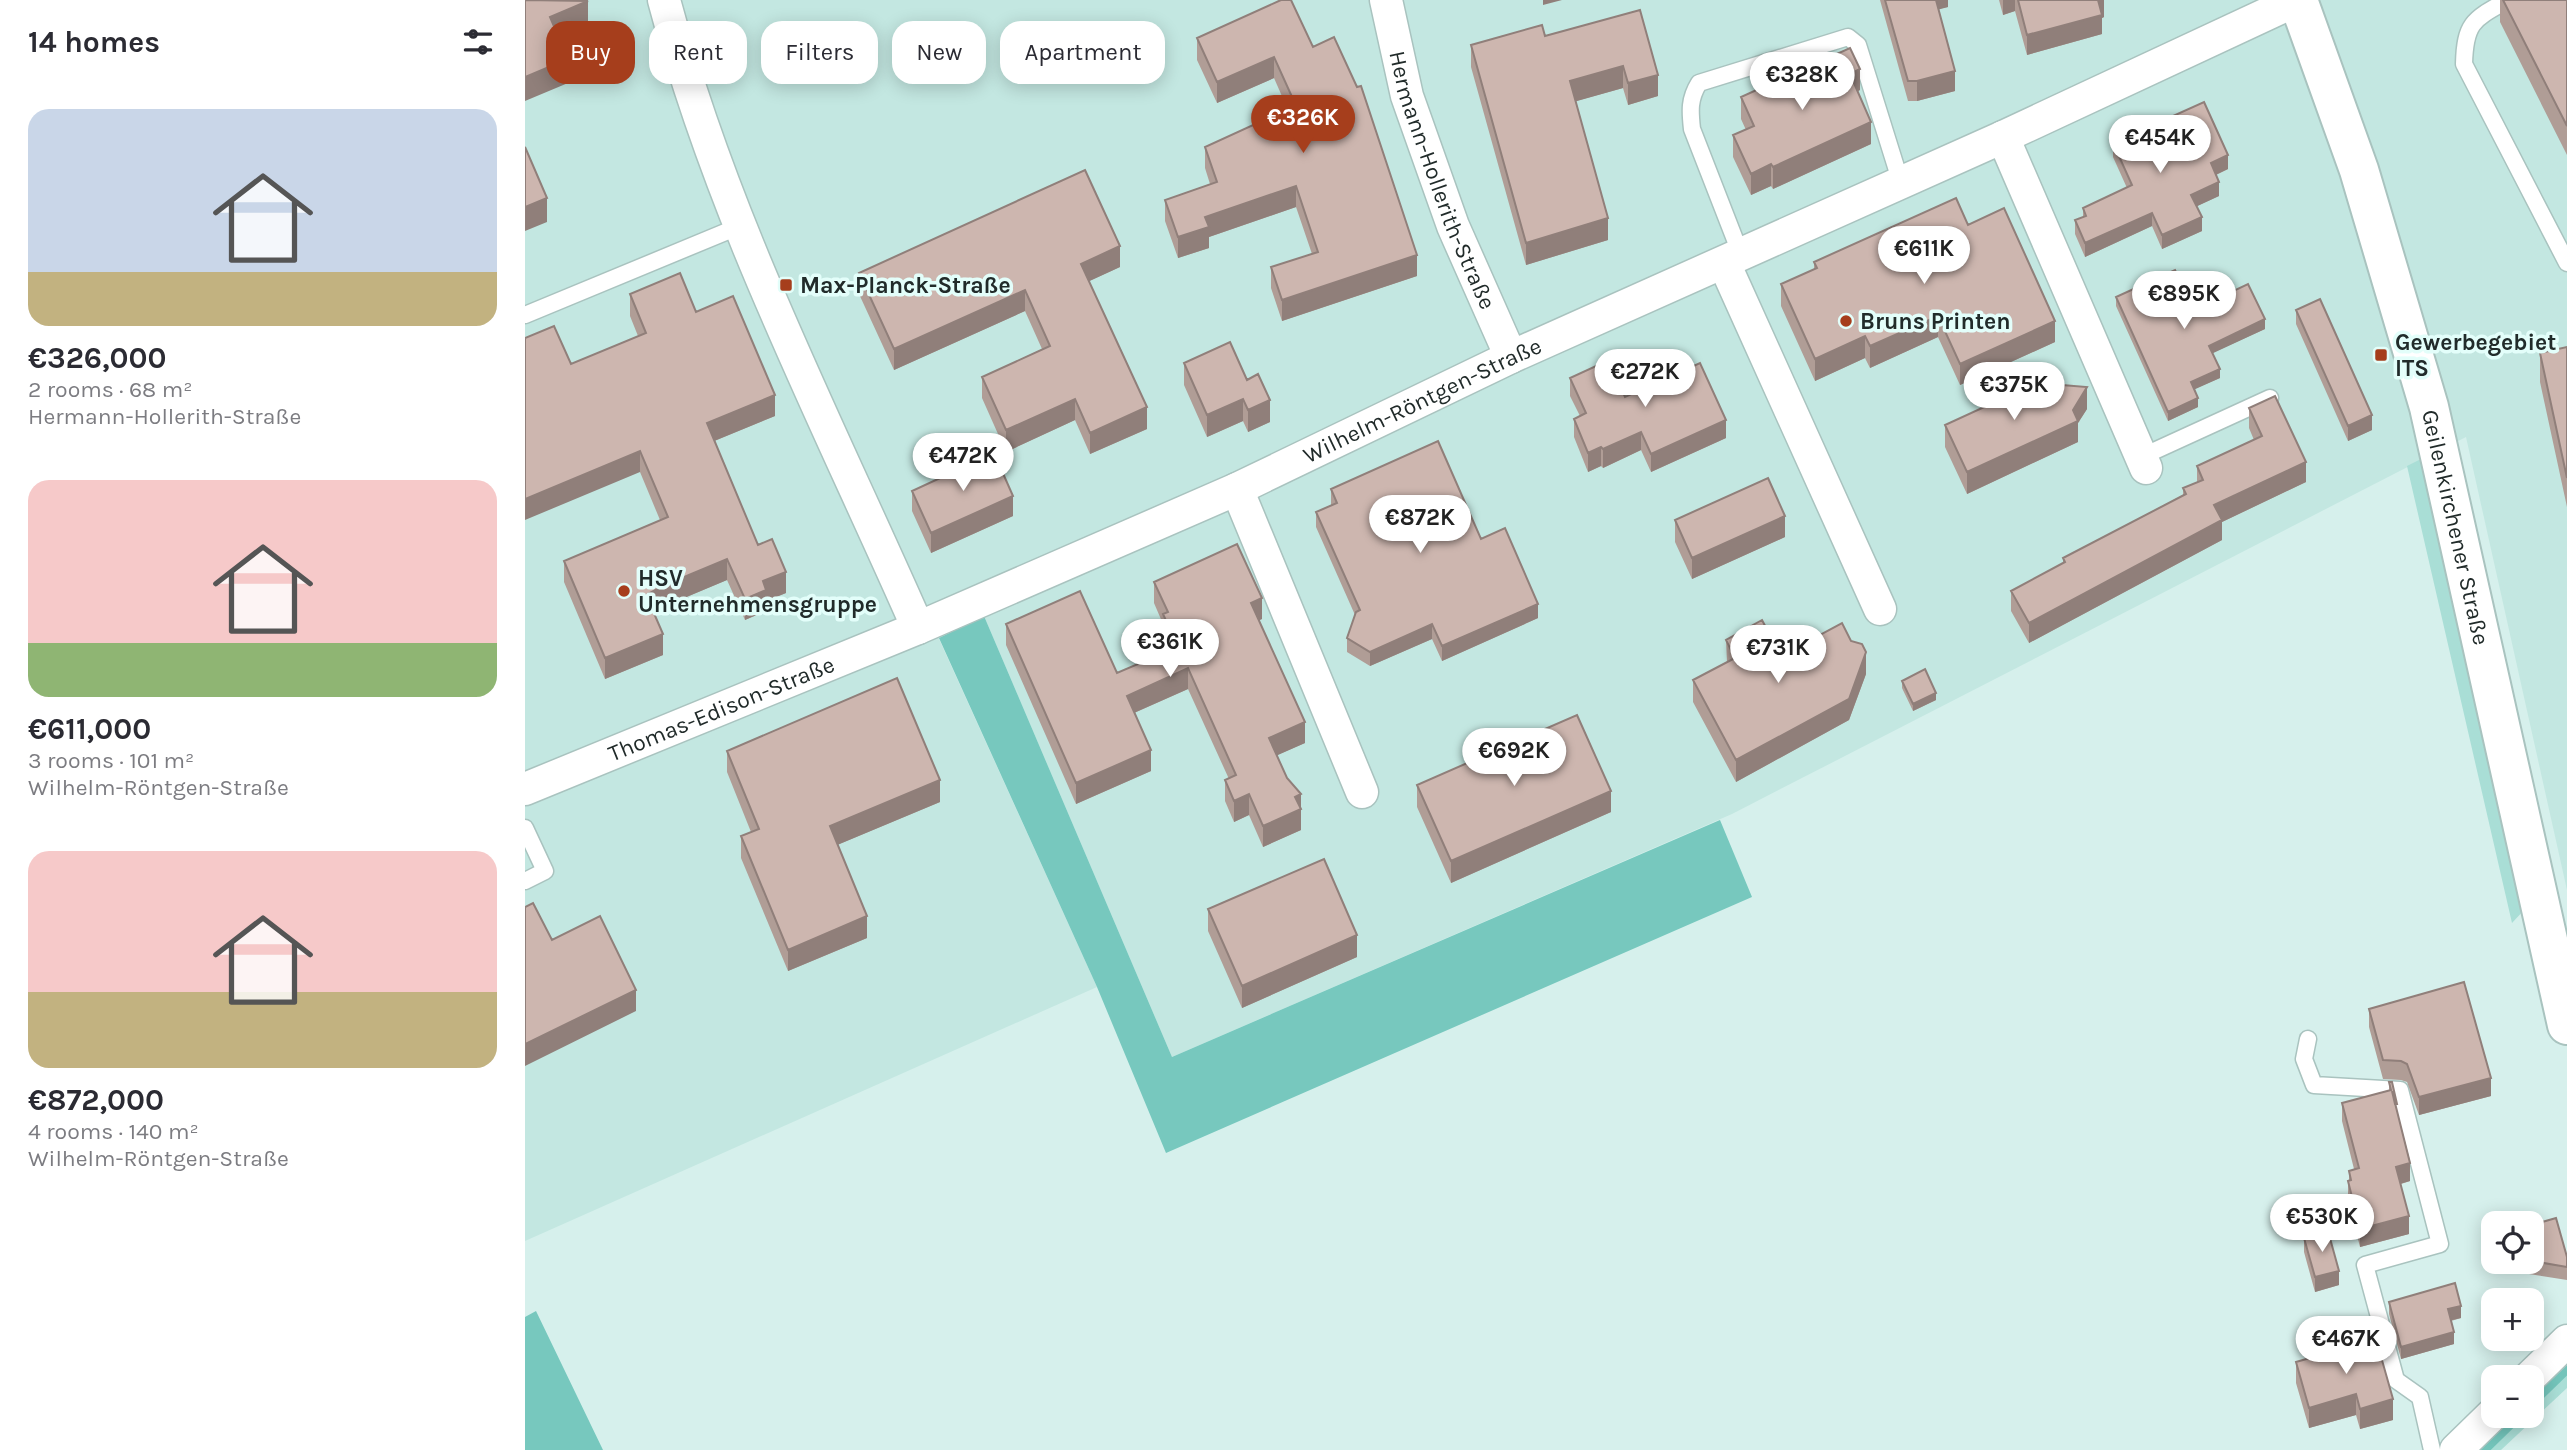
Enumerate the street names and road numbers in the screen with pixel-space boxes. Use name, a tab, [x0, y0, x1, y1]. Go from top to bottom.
street label: Hermann-Hollerith-Straße	[1383, 48, 1501, 314]
street label: Wilhelm-Röntgen-Straße	[1299, 332, 1546, 469]
street label: Geilenkirchener Straße	[2416, 407, 2495, 648]
street label: Thomas-Edison-Straße	[604, 651, 838, 767]

